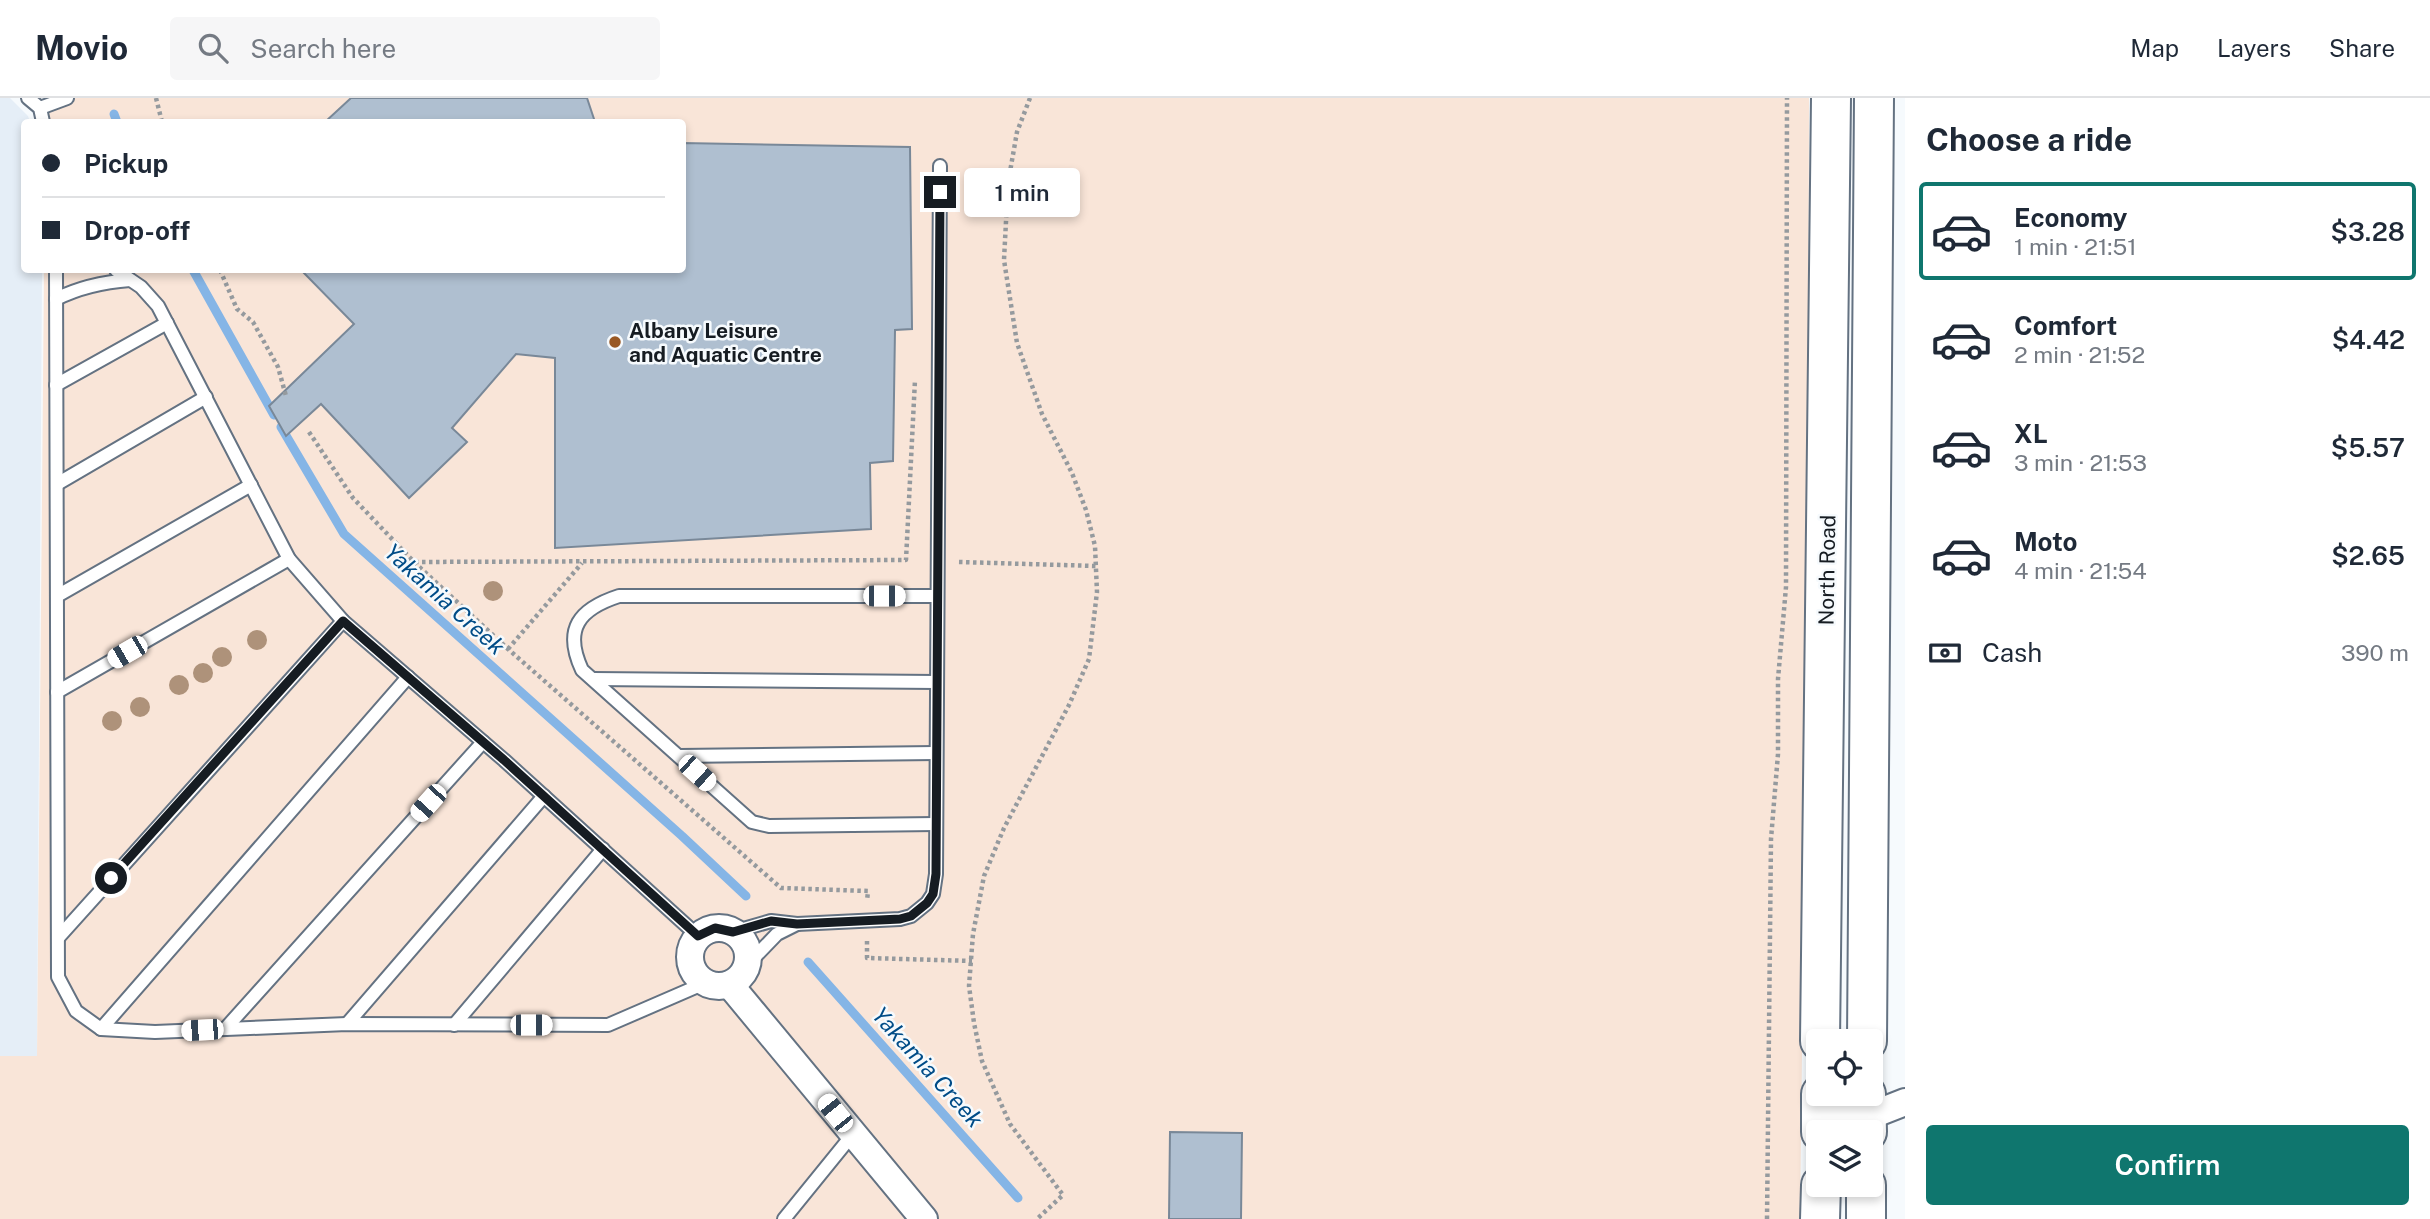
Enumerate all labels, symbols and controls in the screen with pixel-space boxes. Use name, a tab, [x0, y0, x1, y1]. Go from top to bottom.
search box	[170, 17, 660, 80]
text: Movio	[35, 29, 128, 67]
icon: search	[194, 29, 232, 67]
text: Search here	[250, 33, 396, 64]
text: Map	[2130, 34, 2179, 62]
text: Layers	[2217, 34, 2291, 62]
text: Share	[2329, 34, 2395, 62]
text: Choose a ride	[1926, 121, 2132, 158]
text: Pickup	[84, 148, 168, 179]
callout: 1 min	[964, 168, 1080, 217]
route end	[924, 176, 956, 208]
text: 1 min	[995, 179, 1049, 206]
icon: car	[1930, 200, 1993, 263]
text: Economy	[2014, 202, 2127, 233]
text: Drop-off	[84, 215, 190, 246]
text: $3.28	[2330, 216, 2405, 247]
text: 1 min · 21:51	[2014, 233, 2137, 260]
icon: car	[1930, 308, 1993, 371]
text: Comfort	[2014, 310, 2117, 341]
place label: Albany Leisure and Aquatic Centre	[629, 318, 822, 367]
text: $4.42	[2332, 324, 2405, 355]
marker: Albany Leisure and Aquatic Centre	[607, 334, 623, 350]
text: 2 min · 21:52	[2014, 341, 2145, 368]
icon: car	[1930, 416, 1993, 479]
text: XL	[2014, 418, 2048, 449]
text: $5.57	[2331, 432, 2405, 463]
text: 3 min · 21:53	[2014, 449, 2147, 476]
street label: North Road	[1814, 514, 1840, 626]
icon: car	[1930, 524, 1993, 587]
text: Moto	[2014, 526, 2077, 557]
water label: Yakamia Creek	[379, 538, 511, 660]
text: $2.65	[2331, 540, 2405, 571]
text: 4 min · 21:54	[2014, 557, 2147, 584]
car	[864, 586, 906, 607]
car	[104, 632, 151, 672]
icon: cash	[1926, 634, 1964, 672]
text: Cash	[1982, 637, 2042, 668]
text: 390 m	[2341, 639, 2409, 666]
car	[675, 751, 720, 795]
car	[407, 780, 450, 826]
route start	[95, 862, 127, 894]
water label: Yakamia Creek	[867, 1001, 989, 1133]
car	[511, 1015, 553, 1036]
car	[181, 1018, 224, 1042]
map controls	[1806, 1029, 1883, 1197]
button: locate	[1806, 1029, 1883, 1106]
car	[814, 1090, 857, 1136]
button: layers	[1806, 1120, 1883, 1197]
button: Confirm	[1926, 1125, 2409, 1205]

